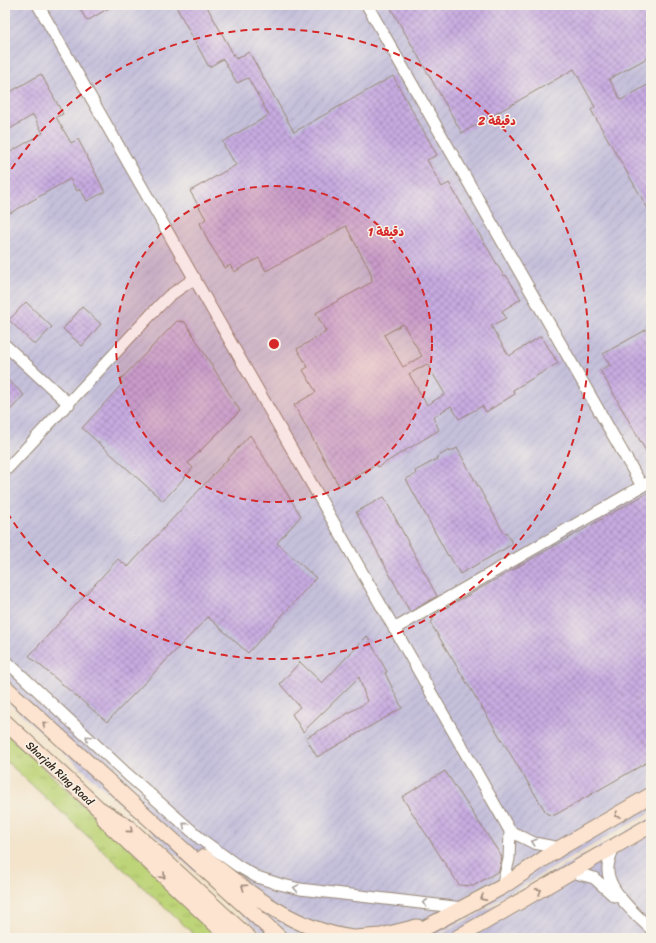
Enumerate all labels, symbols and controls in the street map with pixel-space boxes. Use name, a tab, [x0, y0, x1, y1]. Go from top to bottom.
text: 2 دقيقة	[477, 110, 516, 132]
text: 1 دقيقة	[368, 221, 404, 243]
centre of rings	[267, 337, 281, 351]
one-way arrow	[42, 721, 50, 729]
one-way arrow	[85, 735, 93, 743]
street label: Sharjah Ring Road	[21, 737, 99, 811]
one-way arrow	[614, 810, 621, 817]
one-way arrow	[182, 823, 189, 830]
one-way arrow	[125, 825, 132, 832]
one-way arrow	[531, 839, 538, 847]
one-way arrow	[158, 871, 166, 879]
one-way arrow	[293, 884, 299, 892]
one-way arrow	[241, 885, 248, 892]
one-way arrow	[535, 888, 543, 895]
one-way arrow	[480, 893, 487, 900]
one-way arrow	[422, 899, 428, 908]

